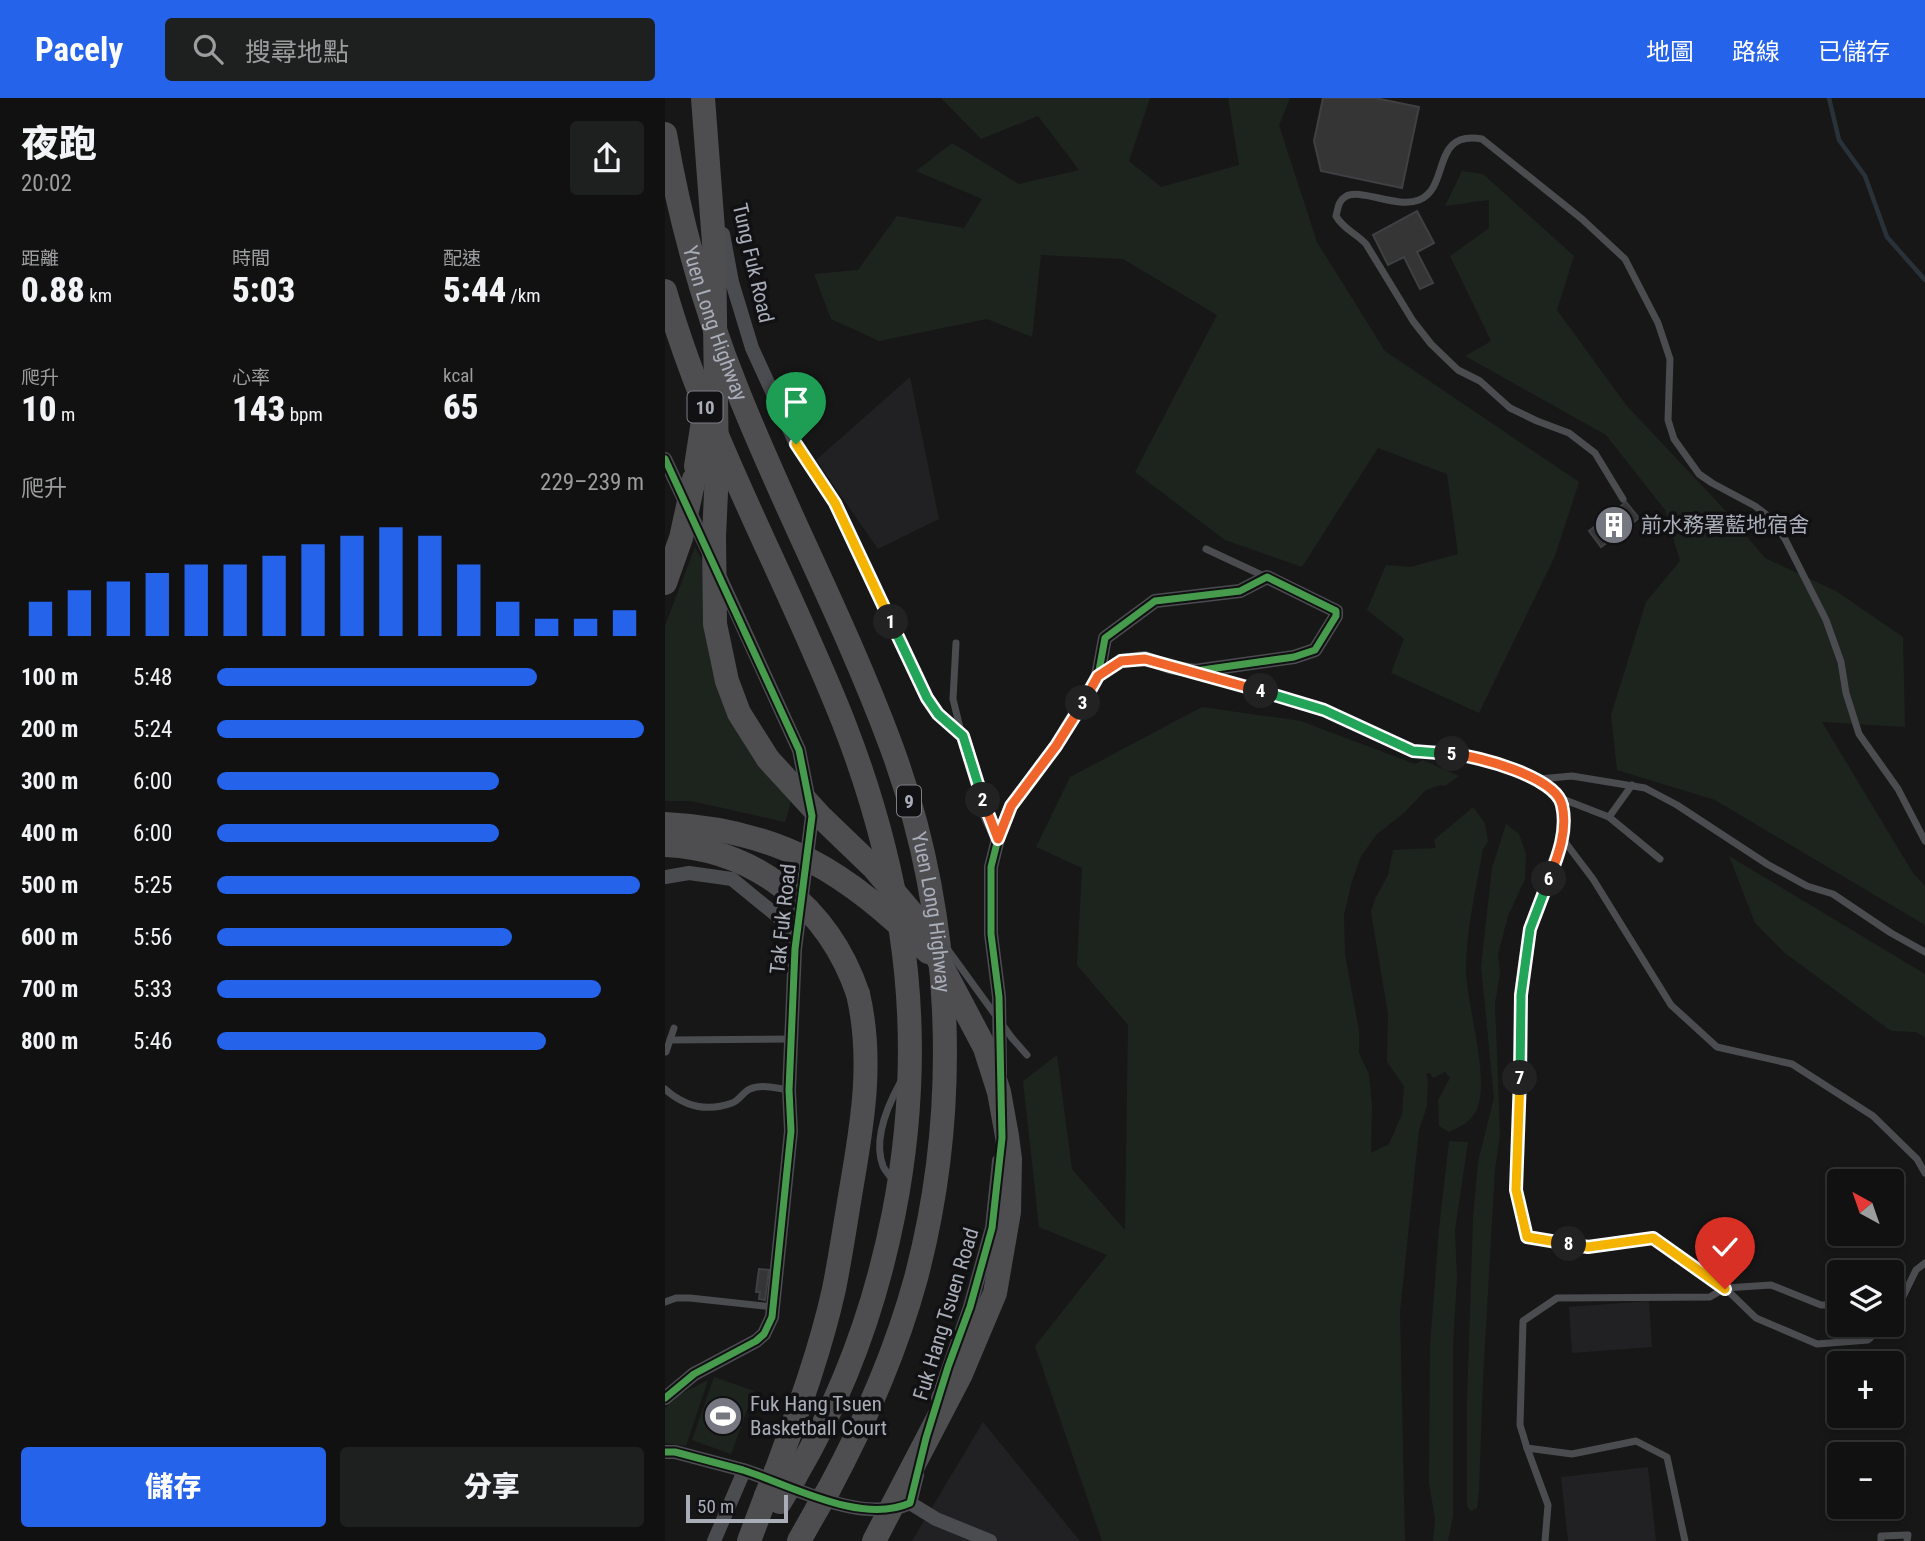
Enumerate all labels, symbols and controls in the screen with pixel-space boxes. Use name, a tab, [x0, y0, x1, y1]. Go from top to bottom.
search box	[165, 18, 655, 81]
text: Pacely	[35, 30, 123, 69]
icon: search	[189, 30, 227, 68]
text: 搜尋地點	[245, 37, 349, 67]
text: 地圖	[1646, 38, 1694, 66]
text: 路線	[1732, 38, 1780, 66]
text: 已儲存	[1818, 38, 1890, 66]
button: share	[570, 121, 644, 195]
text: 夜跑	[21, 122, 97, 166]
text: 20:02	[21, 170, 72, 197]
street label: Tung Fuk Road	[728, 201, 778, 325]
street label: Yuen Long Highway	[678, 243, 753, 405]
text: 距離	[21, 247, 59, 270]
text: 時間	[232, 247, 270, 270]
text: 配速	[443, 247, 481, 270]
text: 0.88	[21, 270, 85, 311]
text: 5:03	[232, 270, 295, 311]
text: 5:44	[443, 270, 506, 311]
text: km	[85, 284, 112, 307]
text: /km	[506, 284, 541, 307]
text: kcal	[443, 364, 474, 387]
text: 爬升	[21, 366, 59, 389]
text: 心率	[232, 366, 270, 389]
pin	[766, 372, 826, 444]
icon: arrive	[777, 383, 815, 421]
text: 65	[443, 387, 479, 428]
text: 10	[21, 389, 57, 430]
text: 143	[232, 389, 285, 430]
road number: 10	[687, 392, 723, 422]
text: m	[57, 403, 75, 426]
text: bpm	[285, 403, 323, 426]
text: 229–239 m	[540, 469, 644, 496]
text: 爬升	[21, 475, 67, 502]
building icon: 前水務署藍地宿舍	[1593, 504, 1635, 546]
place label: 前水務署藍地宿舍	[1641, 513, 1809, 537]
pin: 1	[873, 604, 909, 640]
text: 1	[886, 610, 895, 633]
text: 100 m	[21, 664, 78, 691]
text: 5:48	[133, 664, 172, 691]
pin: 4	[1243, 674, 1279, 708]
text: 4	[1256, 679, 1265, 702]
pin: 3	[1065, 686, 1101, 720]
text: 3	[1078, 691, 1087, 714]
text: 200 m	[21, 716, 78, 743]
text: 5:24	[133, 716, 172, 743]
pin: 5	[1435, 736, 1469, 772]
text: 5	[1447, 742, 1456, 765]
text: 300 m	[21, 768, 78, 795]
text: 6:00	[133, 768, 172, 795]
pin: 2	[965, 782, 1001, 818]
road number: 9	[897, 786, 921, 816]
text: 2	[978, 788, 987, 811]
text: 400 m	[21, 820, 78, 847]
text: 6:00	[133, 820, 172, 847]
street label: Yuen Long Highway	[906, 830, 955, 994]
pin: 6	[1531, 862, 1567, 896]
street label: Tak Fuk Road	[765, 863, 801, 975]
text: 6	[1544, 867, 1553, 890]
text: 500 m	[21, 872, 78, 899]
text: 5:25	[133, 872, 172, 899]
text: 600 m	[21, 924, 78, 951]
text: 5:56	[133, 924, 172, 951]
text: 700 m	[21, 976, 78, 1003]
text: 5:33	[133, 976, 172, 1003]
text: 800 m	[21, 1028, 78, 1055]
text: 5:46	[133, 1028, 172, 1055]
pin: 7	[1503, 1060, 1537, 1096]
text: 7	[1515, 1066, 1524, 1089]
north arrow	[1827, 1169, 1904, 1246]
map controls	[1827, 1169, 1904, 1519]
pin	[1695, 1217, 1755, 1289]
street label: Fuk Hang Tsuen Road	[908, 1225, 984, 1403]
pin: 8	[1551, 1226, 1587, 1262]
icon: check	[1706, 1228, 1744, 1266]
text: 8	[1564, 1232, 1573, 1255]
button: layers	[1827, 1260, 1904, 1337]
button: +	[1827, 1351, 1904, 1428]
place label: Fuk Hang Tsuen Basketball Court	[750, 1392, 887, 1440]
sports icon: Fuk Hang Tsuen Basketball Court	[702, 1395, 744, 1437]
button: −	[1827, 1442, 1904, 1519]
button: 儲存	[21, 1447, 326, 1527]
button: 分享	[340, 1447, 644, 1527]
scale bar	[686, 1492, 787, 1524]
text: 50 m	[697, 1495, 734, 1518]

